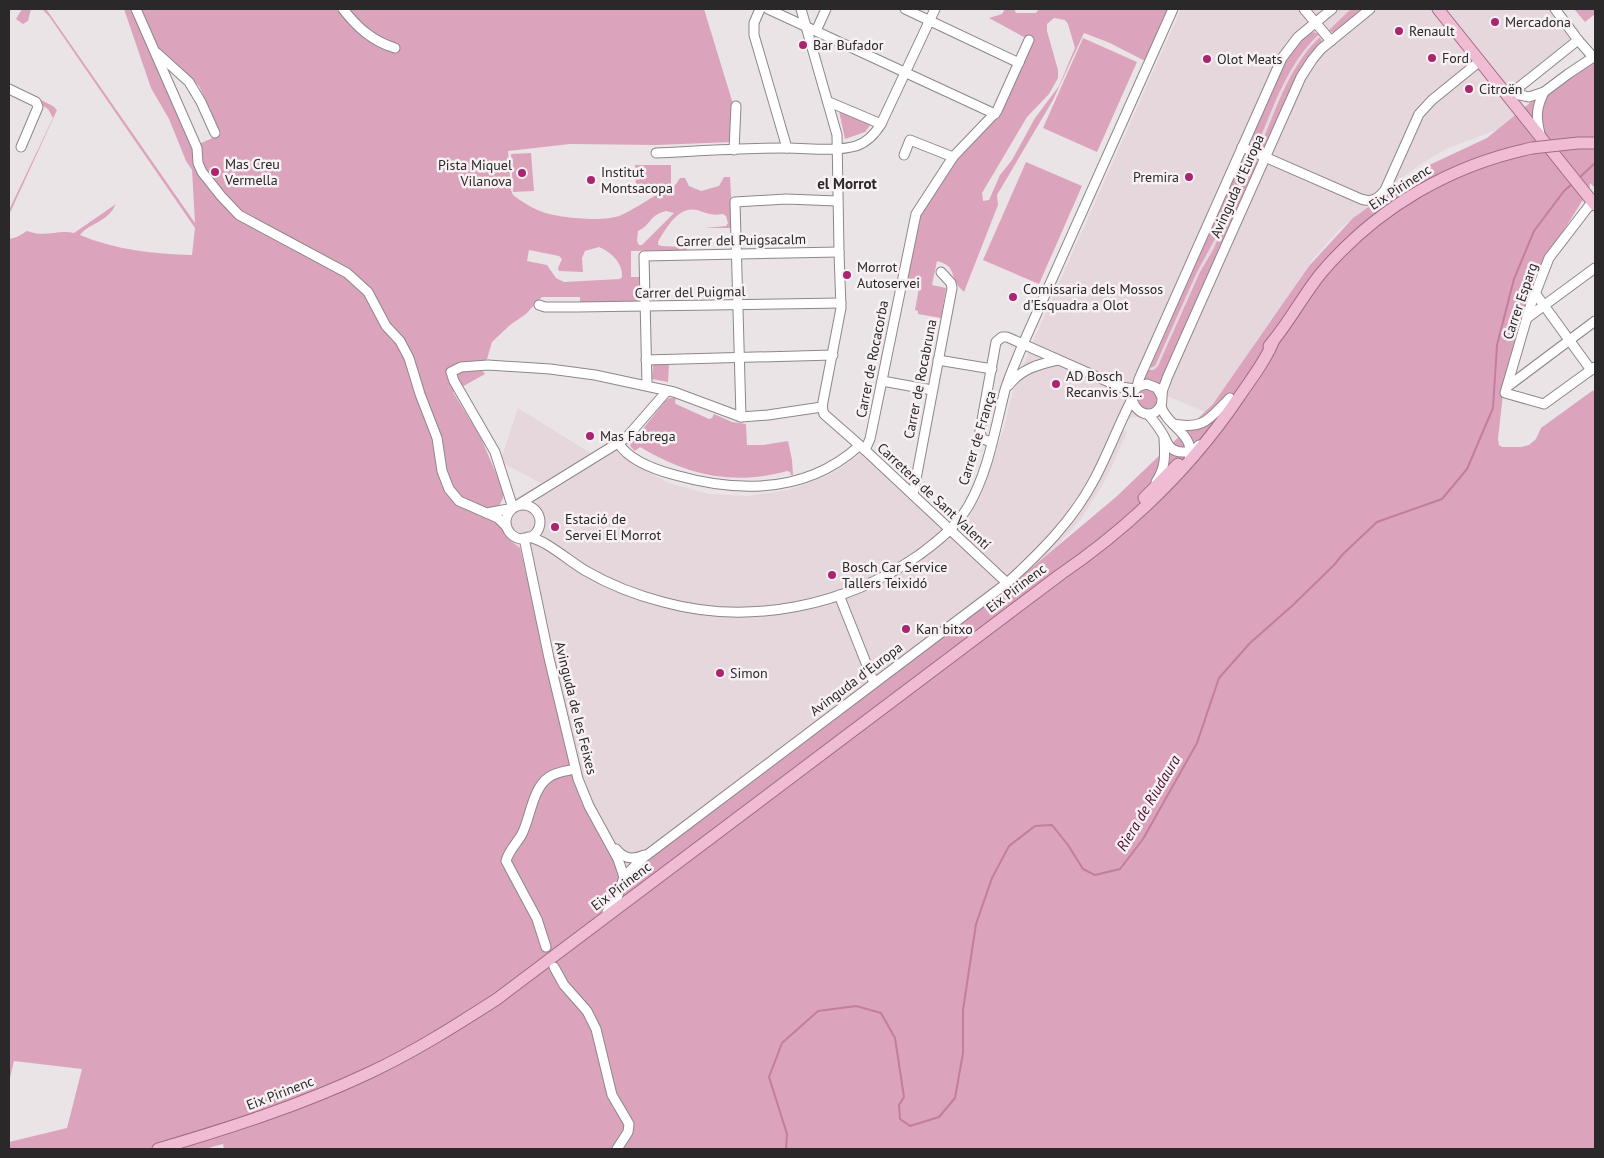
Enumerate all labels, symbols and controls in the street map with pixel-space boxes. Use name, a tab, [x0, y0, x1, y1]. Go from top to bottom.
place label: Mercadona	[1505, 13, 1571, 31]
marker: Mercadona	[1489, 16, 1501, 28]
place label: Renault	[1409, 22, 1455, 40]
marker: Renault	[1393, 25, 1405, 37]
place label: Bar Bufador	[813, 36, 884, 54]
marker: Bar Bufador	[797, 39, 809, 51]
place label: Ford	[1442, 49, 1469, 67]
place label: Olot Meats	[1217, 50, 1283, 68]
marker: Ford	[1426, 52, 1438, 64]
marker: Olot Meats	[1201, 53, 1213, 65]
place label: Citroën	[1479, 80, 1523, 98]
marker: Citroën	[1463, 83, 1475, 95]
street label: Avinguda d'Europa	[1206, 131, 1268, 241]
place label: Mas Creu Vermella	[224, 155, 280, 189]
place label: Pista Miquel Vilanova	[438, 156, 512, 190]
street label: Eix Pirinenc	[1365, 160, 1435, 214]
place label: Institut Montsacopa	[601, 163, 673, 197]
marker: Mas Creu Vermella	[209, 166, 221, 178]
marker: Pista Miquel Vilanova	[516, 167, 528, 179]
place label: Premira	[1133, 168, 1179, 186]
marker: Premira	[1183, 171, 1195, 183]
marker: Institut Montsacopa	[585, 174, 597, 186]
district label: el Morrot	[817, 174, 878, 193]
street label: Carrer del Puigsacalm	[676, 230, 806, 250]
place label: Morrot Autoservei	[857, 258, 920, 292]
street label: Carrer Esparg	[1498, 260, 1542, 342]
marker: Morrot Autoservei	[841, 269, 853, 281]
place label: Comissaria dels Mossos d'Esquadra a Olot	[1023, 280, 1163, 314]
street label: Carrer del Puigmal	[634, 282, 746, 302]
marker: Comissaria dels Mossos d'Esquadra a Olot	[1007, 291, 1019, 303]
street label: Carrer de Rocacorba	[852, 299, 892, 419]
street label: Carrer de Rocabruna	[900, 318, 940, 440]
place label: AD Bosch Recanvis S.L.	[1066, 367, 1142, 401]
marker: AD Bosch Recanvis S.L.	[1050, 378, 1062, 390]
street label: Carrer de França	[954, 388, 1000, 488]
place label: Mas Fabrega	[600, 427, 676, 445]
marker: Mas Fabrega	[584, 430, 596, 442]
street label: Carretera de Sant Valentí	[874, 439, 995, 553]
place label: Estació de Servei El Morrot	[565, 510, 661, 544]
marker: Estació de Servei El Morrot	[549, 521, 561, 533]
place label: Bosch Car Service Tallers Teixidó	[842, 558, 947, 592]
street label: Eix Pirinenc	[982, 560, 1050, 616]
marker: Bosch Car Service Tallers Teixidó	[826, 569, 838, 581]
place label: Kan bitxo	[916, 620, 973, 638]
marker: Kan bitxo	[900, 623, 912, 635]
street label: Avinguda d'Europa	[806, 638, 906, 720]
street label: Avinguda de les Feixes	[551, 640, 601, 776]
place label: Simon	[730, 664, 768, 682]
marker: Simon	[714, 667, 726, 679]
water label: Riera de Riudaura	[1112, 751, 1184, 854]
street label: Eix Pirinenc	[587, 858, 655, 914]
street label: Eix Pirinenc	[244, 1072, 316, 1114]

